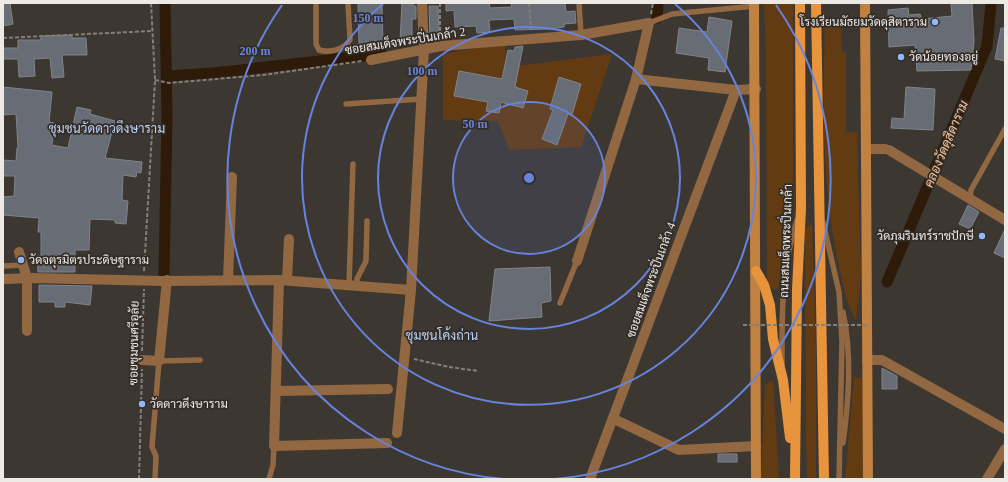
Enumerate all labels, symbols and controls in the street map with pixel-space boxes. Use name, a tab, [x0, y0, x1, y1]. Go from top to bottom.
text: 150 m	[353, 11, 384, 25]
place label: โรงเรียนมัธยมวัดดุสิตาราม	[799, 14, 927, 31]
marker: โรงเรียนมัธยมวัดดุสิตาราม	[930, 17, 940, 27]
street label: ซอยสมเด็จพระปิ่นเกล้า 2	[343, 21, 466, 57]
text: 200 m	[240, 44, 271, 58]
place label: วัดน้อยทองอยู่	[909, 50, 978, 65]
marker: วัดน้อยทองอยู่	[896, 52, 906, 62]
text: 100 m	[407, 64, 438, 78]
water label: คลองวัดดุสิดาราม	[920, 98, 973, 191]
text: 50 m	[463, 117, 488, 131]
district label: ชุมชนวัดดาวดึงษาราม	[49, 120, 165, 138]
centre of rings	[522, 171, 536, 185]
street label: ถนนสมเด็จพระปิ่นเกล้า	[774, 184, 795, 298]
street label: ซอยสมเด็จพระปิ่นเกล้า 4	[620, 219, 678, 340]
place label: วัดภุมรินทร์ราชปักษี	[877, 228, 975, 245]
marker: วัดภุมรินทร์ราชปักษี	[977, 231, 987, 241]
place label: วัดจตุรมิตรประดิษฐาราม	[29, 253, 149, 269]
marker: วัดจตุรมิตรประดิษฐาราม	[16, 255, 26, 265]
street label: ซอยชุมชนศรีอุลัย	[125, 300, 144, 386]
district label: ชุมชนโค้งถ่าน	[406, 326, 478, 345]
place label: วัดดาวดึงษาราม	[150, 397, 228, 411]
marker: วัดดาวดึงษาราม	[137, 399, 147, 409]

